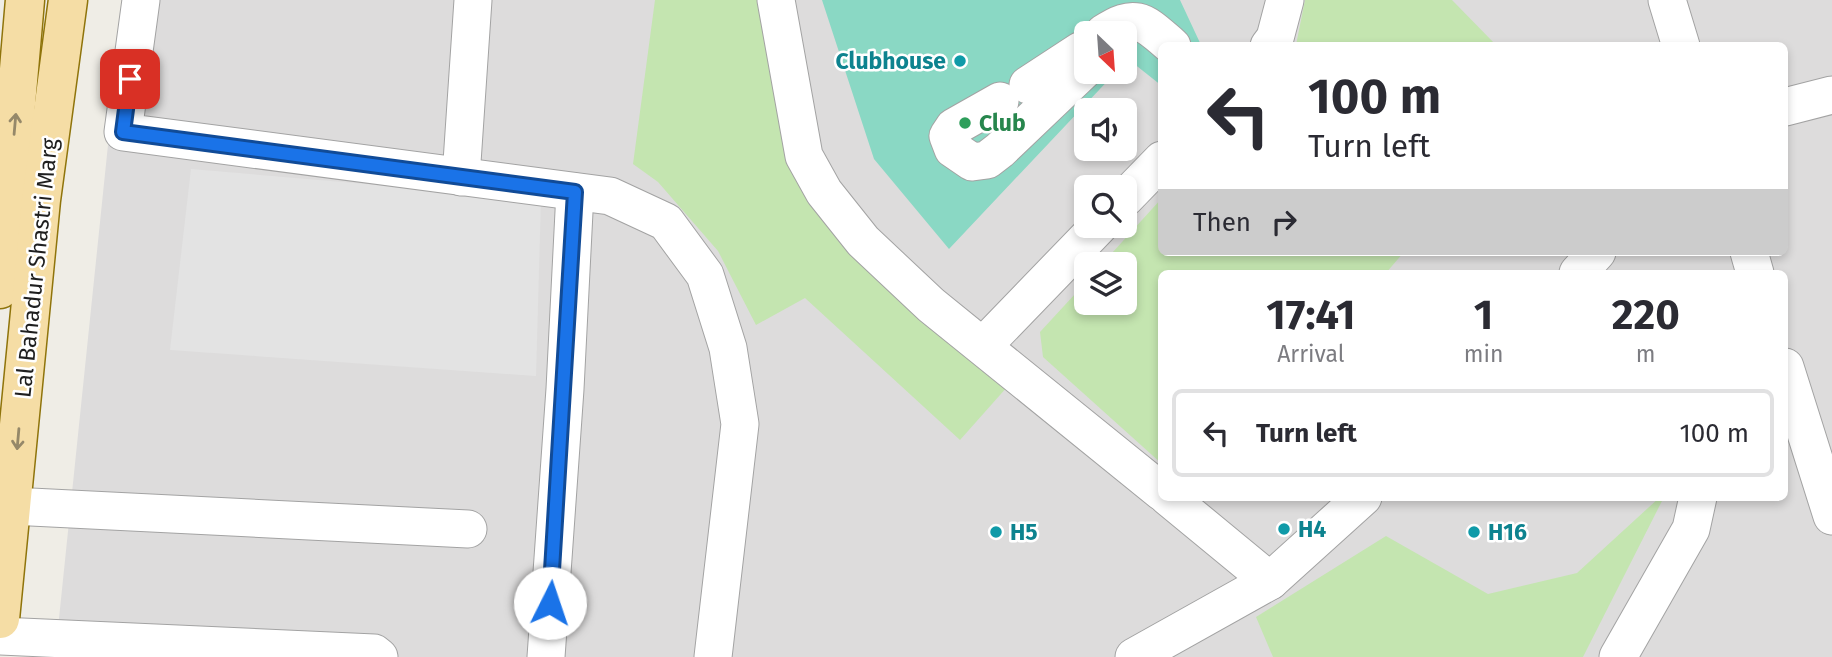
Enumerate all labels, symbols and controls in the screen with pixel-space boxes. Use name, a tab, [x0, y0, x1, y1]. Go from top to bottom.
north arrow	[1074, 21, 1138, 84]
map controls	[1074, 21, 1137, 315]
place label: Clubhouse	[836, 47, 946, 75]
pin	[100, 49, 160, 109]
marker: Clubhouse	[952, 53, 968, 69]
icon: arrive	[111, 60, 149, 98]
text: 100 m	[1308, 67, 1441, 126]
icon: left	[1193, 70, 1284, 161]
button: sound	[1074, 98, 1137, 161]
place label: Club	[979, 109, 1026, 137]
one-way arrow	[9, 113, 22, 135]
marker: Club	[957, 115, 973, 131]
text: Turn left	[1308, 127, 1430, 165]
street label: Lal Bahadur Shastri Marg	[8, 137, 64, 399]
button: search	[1074, 175, 1137, 238]
icon: right	[1265, 203, 1303, 241]
text: Then	[1193, 207, 1251, 238]
button: layers	[1074, 252, 1137, 315]
text: 17:41	[1266, 290, 1355, 340]
text: 1	[1474, 290, 1493, 340]
text: 220	[1612, 290, 1680, 340]
text: Arrival	[1277, 340, 1345, 368]
text: min	[1464, 340, 1503, 368]
text: m	[1636, 340, 1656, 368]
icon: left	[1197, 414, 1235, 452]
text: Turn left	[1256, 418, 1357, 449]
text: 100 m	[1680, 418, 1749, 449]
one-way arrow	[11, 427, 24, 449]
place label: H4	[1298, 515, 1326, 543]
place label: H5	[1010, 518, 1038, 546]
place label: H16	[1488, 518, 1527, 546]
marker: H4	[1276, 521, 1292, 537]
marker: H5	[988, 524, 1004, 540]
marker: H16	[1466, 524, 1482, 540]
position arrow	[513, 566, 587, 640]

